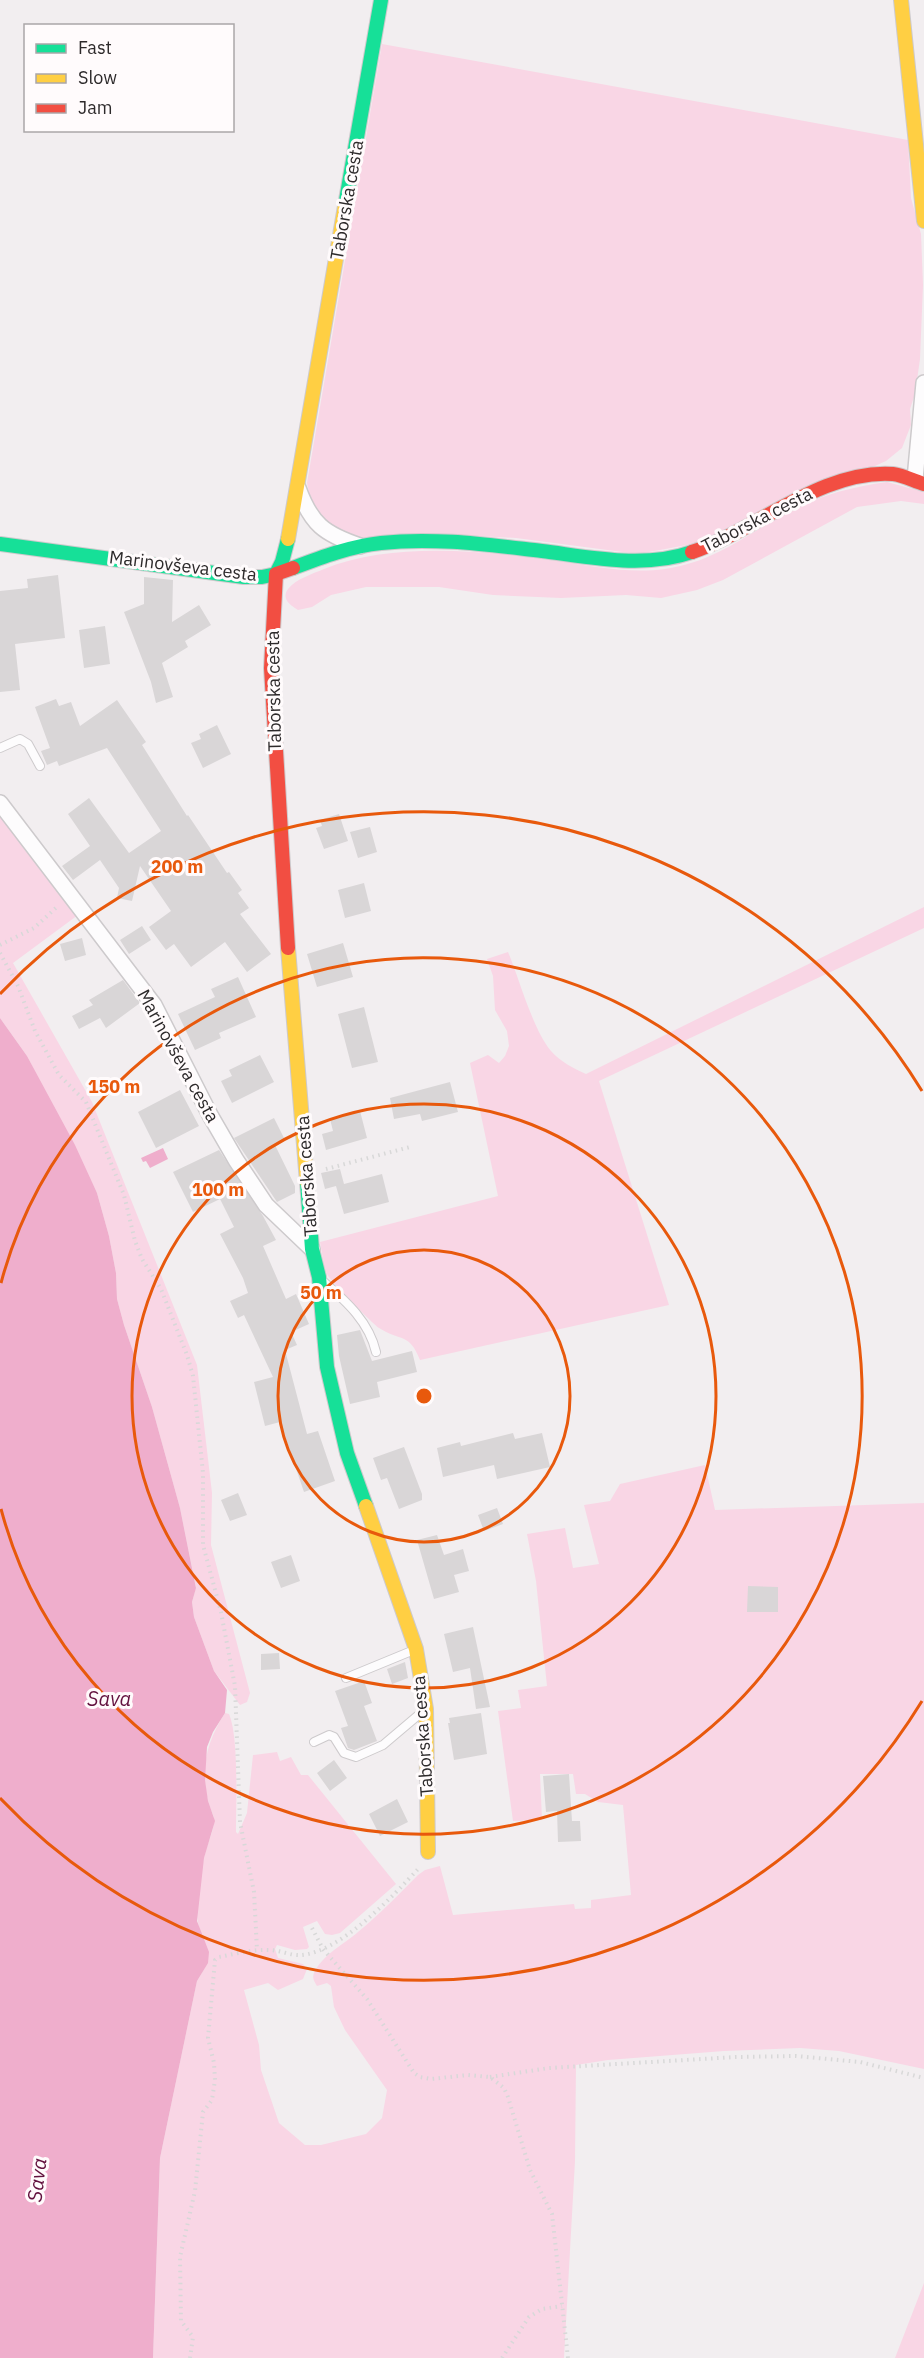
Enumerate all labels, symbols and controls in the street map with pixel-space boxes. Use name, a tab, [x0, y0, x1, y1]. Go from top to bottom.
legend	[24, 24, 234, 132]
text: Fast	[78, 36, 112, 59]
text: Slow	[78, 66, 117, 89]
text: Jam	[78, 96, 113, 119]
street label: Taborska cesta	[325, 138, 368, 262]
street label: Taborska cesta	[698, 482, 816, 557]
street label: Marinovševa cesta	[108, 545, 259, 586]
street label: Taborska cesta	[261, 630, 286, 752]
text: 200 m	[151, 855, 203, 878]
street label: Marinovševa cesta	[132, 985, 225, 1127]
text: 150 m	[88, 1075, 140, 1098]
street label: Taborska cesta	[291, 1114, 322, 1237]
text: 100 m	[192, 1178, 244, 1201]
text: 50 m	[300, 1281, 342, 1304]
centre of rings	[414, 1386, 434, 1406]
street label: Taborska cesta	[407, 1674, 438, 1797]
water label: Sava	[87, 1685, 131, 1712]
water label: Sava	[20, 2156, 53, 2204]

